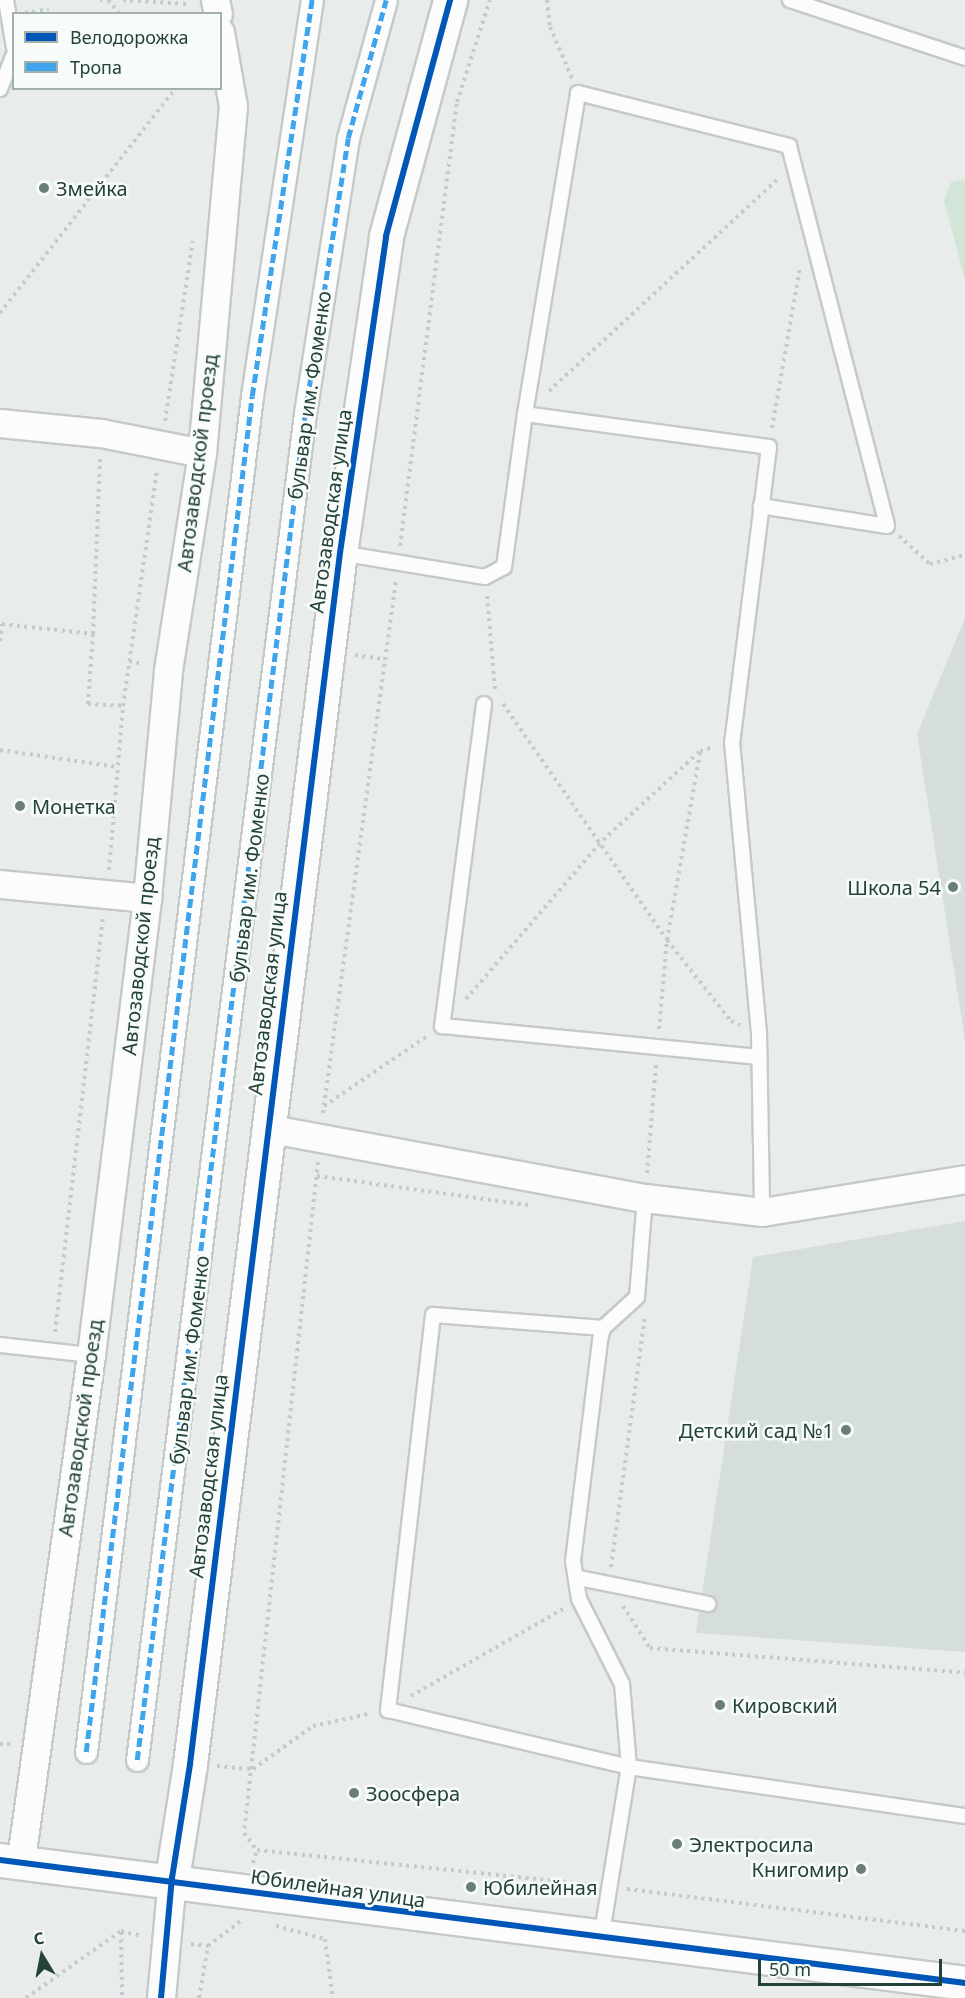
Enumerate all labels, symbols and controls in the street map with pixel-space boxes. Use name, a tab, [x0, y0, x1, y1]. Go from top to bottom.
legend	[12, 12, 222, 90]
text: Велодорожка	[70, 25, 188, 49]
text: Тропа	[70, 55, 122, 79]
place label: Змейка	[56, 176, 128, 200]
marker: Змейка	[37, 181, 51, 195]
street label: бульвар им. Фоменко	[282, 289, 336, 501]
street label: Автозаводской проезд	[172, 353, 222, 573]
street label: Автозаводская улица	[304, 408, 356, 614]
street label: бульвар им. Фоменко	[224, 772, 274, 984]
place label: Монетка	[32, 794, 116, 818]
marker: Монетка	[13, 799, 27, 813]
street label: Автозаводской проезд	[117, 836, 163, 1056]
place label: Школа 54	[847, 875, 941, 899]
marker: Школа 54	[946, 880, 960, 894]
street label: Автозаводская улица	[243, 890, 291, 1096]
street label: бульвар им. Фоменко	[164, 1254, 214, 1466]
street label: Автозаводской проезд	[53, 1318, 107, 1538]
street label: Автозаводская улица	[184, 1373, 232, 1579]
place label: Детский сад №1	[679, 1418, 834, 1442]
marker: Детский сад №1	[839, 1423, 853, 1437]
place label: Кировский	[732, 1693, 838, 1717]
marker: Кировский	[713, 1698, 727, 1712]
place label: Зоосфера	[366, 1781, 460, 1805]
marker: Зоосфера	[347, 1786, 361, 1800]
place label: Электросила	[689, 1832, 814, 1856]
marker: Электросила	[670, 1837, 684, 1851]
place label: Книгомир	[751, 1857, 849, 1881]
marker: Книгомир	[854, 1862, 868, 1876]
street label: Юбилейная улица	[249, 1864, 427, 1912]
place label: Юбилейная	[483, 1875, 597, 1899]
marker: Юбилейная	[464, 1880, 478, 1894]
north arrow	[12, 1926, 72, 1986]
text: С	[32, 1927, 46, 1950]
scale bar	[761, 1947, 946, 1985]
text: 50 m	[769, 1957, 811, 1981]

